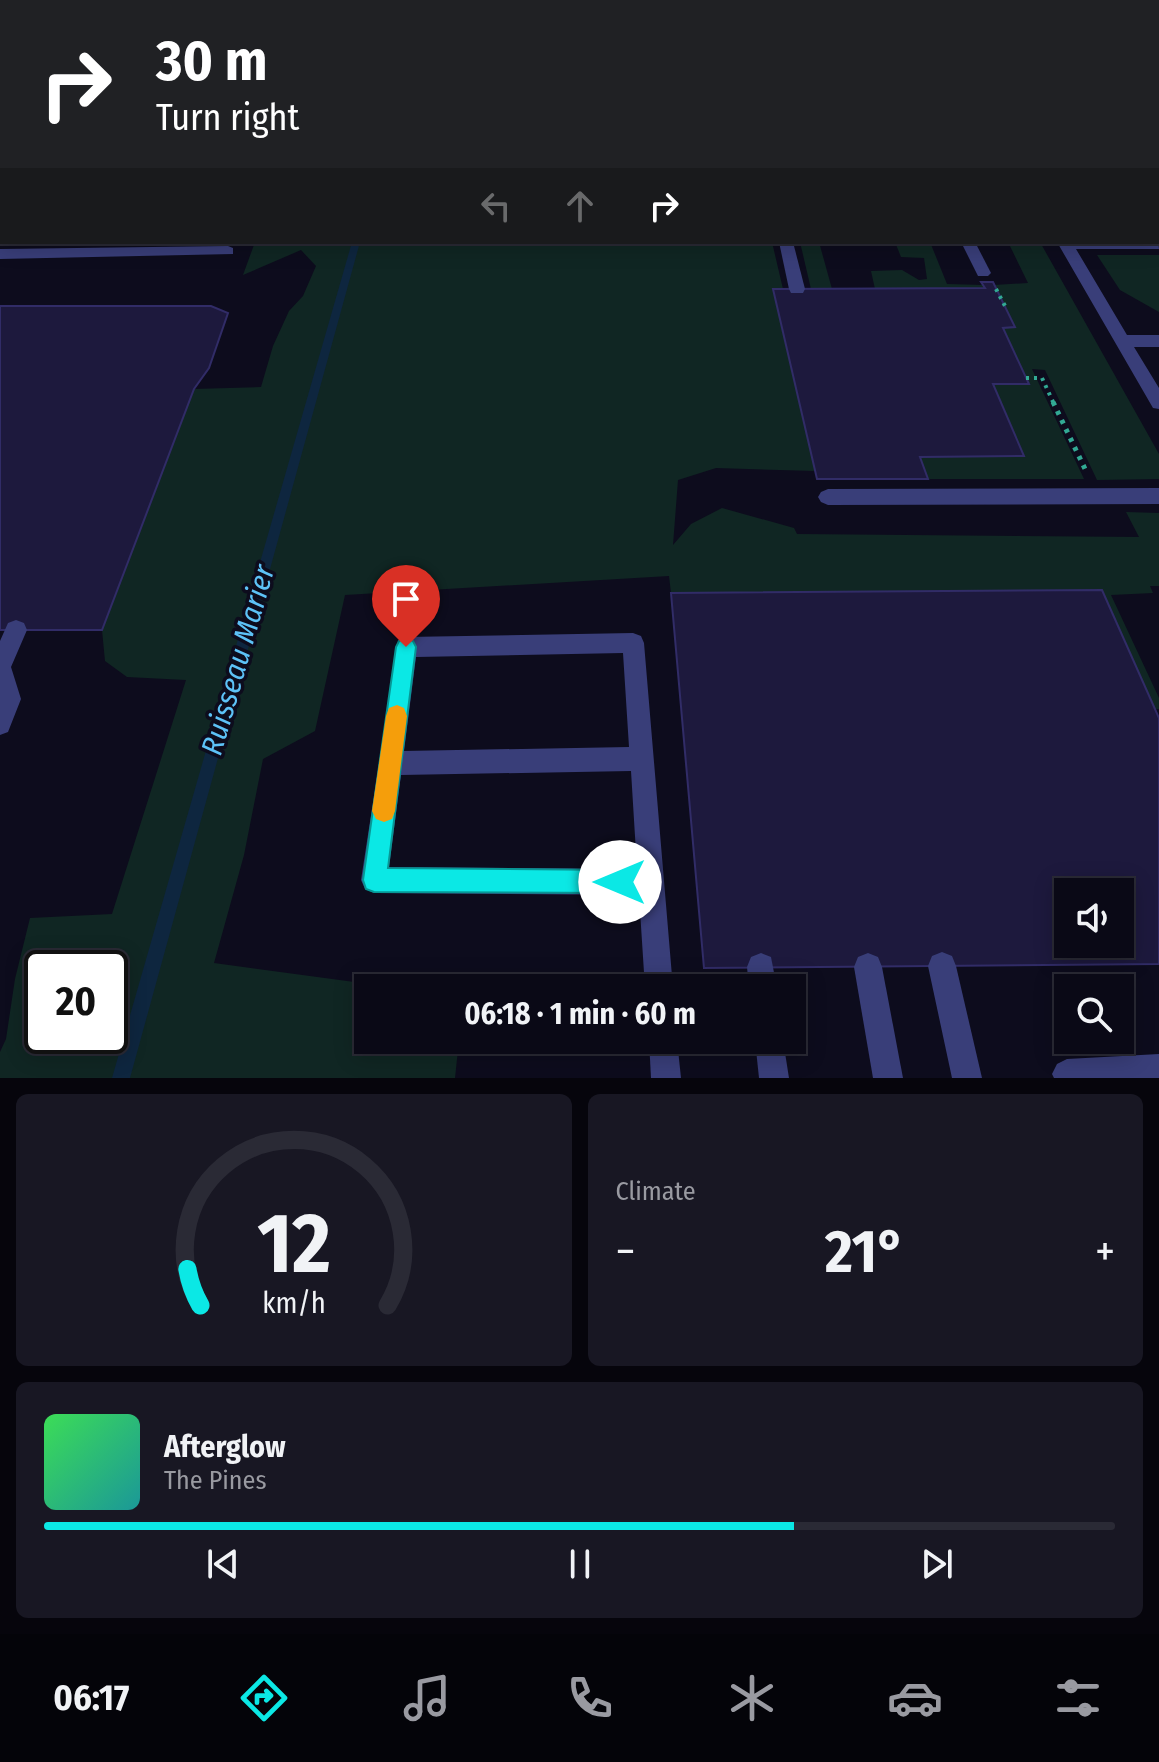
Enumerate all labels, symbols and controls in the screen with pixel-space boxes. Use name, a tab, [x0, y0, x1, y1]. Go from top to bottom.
text: 30 m	[156, 28, 267, 95]
icon: right	[24, 32, 128, 136]
text: Turn right	[156, 96, 299, 140]
icon: left	[474, 184, 518, 228]
icon: ahead	[558, 184, 602, 228]
icon: right	[642, 184, 686, 228]
water label: Ruisseau Marier	[194, 559, 283, 759]
pin	[372, 565, 440, 647]
icon: arrive	[384, 577, 428, 621]
position arrow	[578, 840, 662, 924]
map controls	[1054, 878, 1134, 1054]
button: sound	[1054, 878, 1134, 958]
speed limit sign: 20	[24, 950, 128, 1054]
button: search	[1054, 974, 1134, 1054]
text: 06:18 · 1 min · 60 m	[464, 996, 696, 1032]
text: Climate	[616, 1176, 696, 1207]
text: 12	[257, 1194, 331, 1294]
text: 21°	[825, 1216, 905, 1288]
text: −	[616, 1225, 635, 1278]
text: +	[1095, 1225, 1115, 1278]
text: km/h	[262, 1286, 326, 1321]
text: Afterglow	[164, 1429, 286, 1465]
text: The Pines	[164, 1465, 267, 1496]
icon: previous	[201, 1542, 245, 1586]
icon: pause	[558, 1542, 602, 1586]
icon: next	[915, 1542, 959, 1586]
icon: directions	[236, 1670, 292, 1726]
icon: music	[399, 1670, 455, 1726]
icon: phone	[562, 1670, 618, 1726]
icon: climate	[724, 1670, 780, 1726]
icon: car	[887, 1670, 943, 1726]
icon: filters	[1050, 1670, 1106, 1726]
text: 06:17	[53, 1676, 129, 1720]

